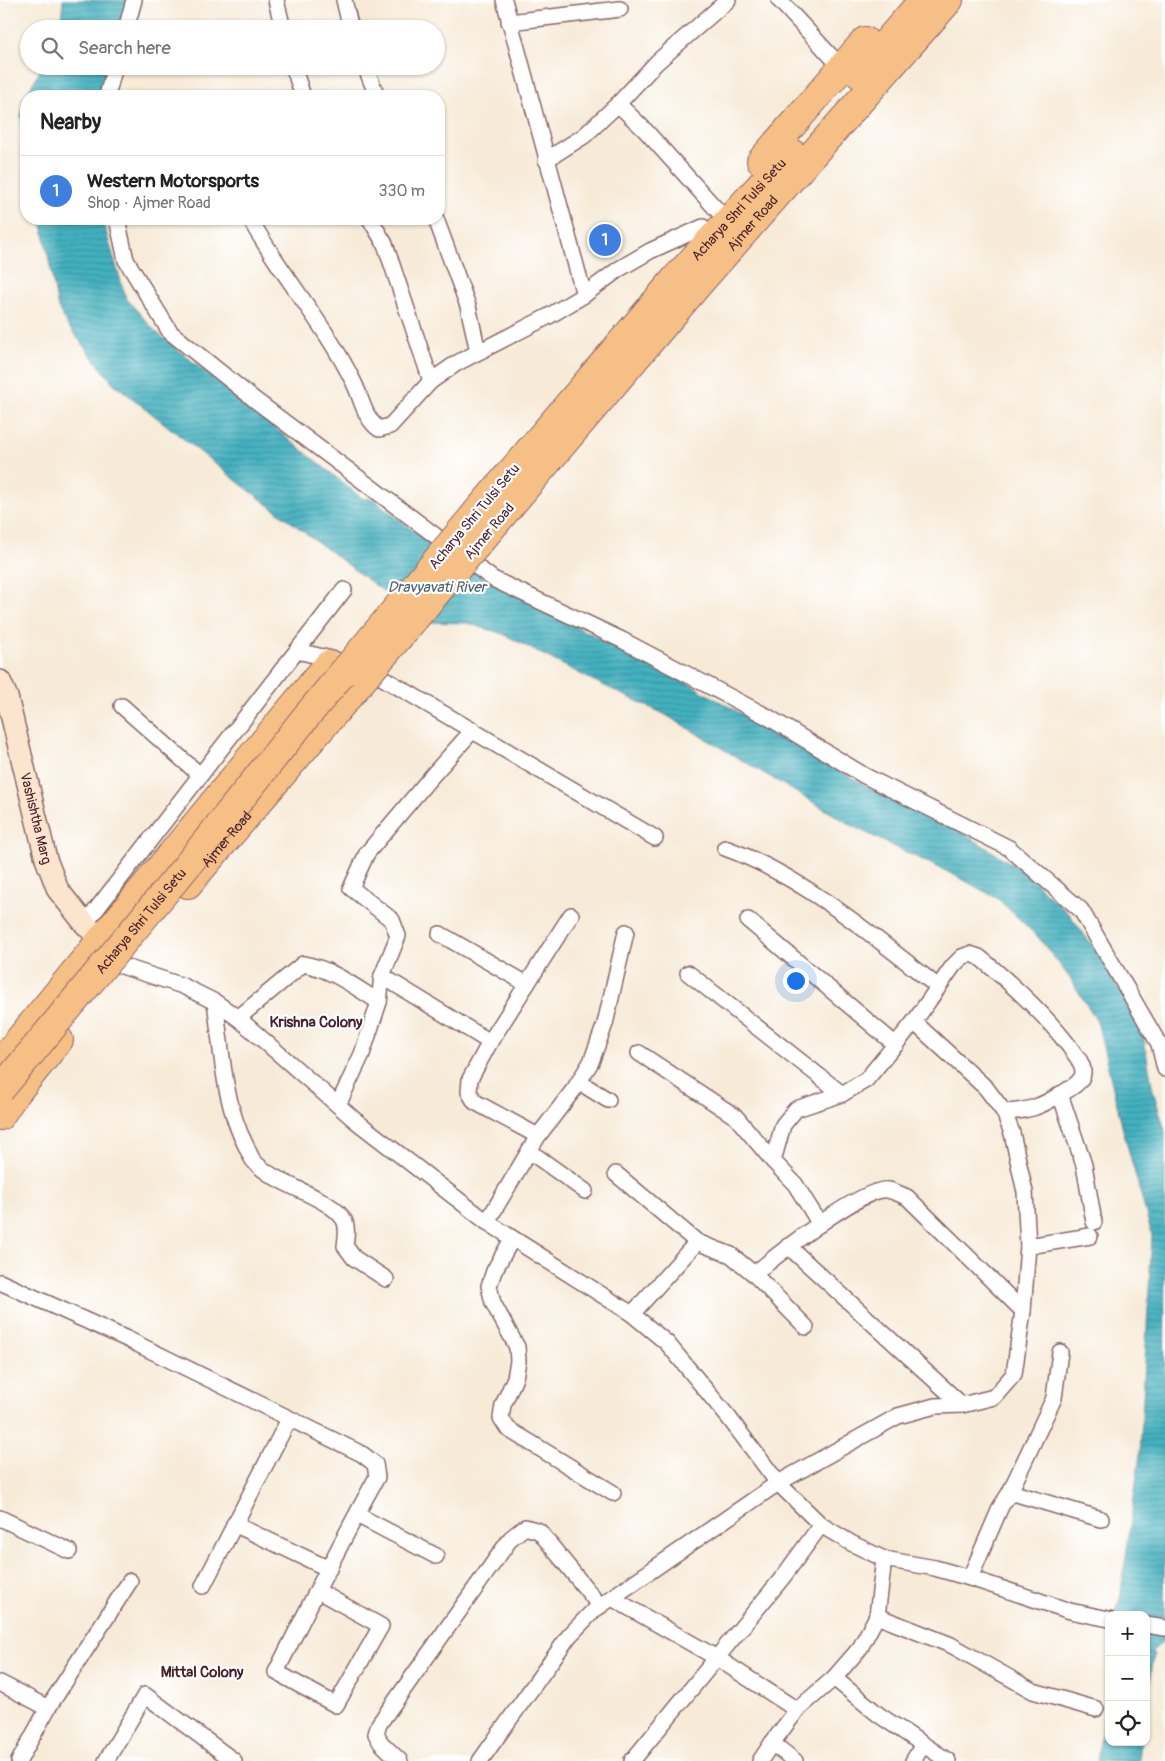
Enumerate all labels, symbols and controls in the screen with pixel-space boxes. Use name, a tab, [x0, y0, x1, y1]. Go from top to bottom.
search box	[20, 20, 445, 75]
icon: search	[38, 34, 66, 62]
text: Search here	[78, 36, 171, 60]
text: Nearby	[40, 109, 101, 136]
street label: Acharya Shri Tulsi Setu	[688, 155, 790, 264]
text: Western Motorsports	[87, 169, 259, 193]
text: 1	[53, 181, 59, 201]
text: 330 m	[379, 181, 425, 201]
street label: Ajmer Road	[723, 192, 782, 255]
text: Shop · Ajmer Road	[87, 193, 211, 213]
pin: 1	[589, 221, 621, 259]
street label: Acharya Shri Tulsi Setu	[425, 460, 523, 572]
street label: Ajmer Road	[461, 499, 518, 563]
water label: Dravyavati River	[388, 578, 488, 597]
street label: Vashishtha Marg	[16, 771, 55, 867]
street label: Ajmer Road	[198, 808, 256, 871]
street label: Acharya Shri Tulsi Setu	[92, 865, 190, 978]
your location	[783, 968, 809, 994]
district label: Krishna Colony	[270, 1013, 363, 1032]
map controls	[1105, 1611, 1150, 1746]
button: +	[1105, 1611, 1150, 1656]
button: −	[1105, 1656, 1150, 1701]
district label: Mittal Colony	[161, 1663, 244, 1682]
button: locate	[1105, 1701, 1150, 1746]

